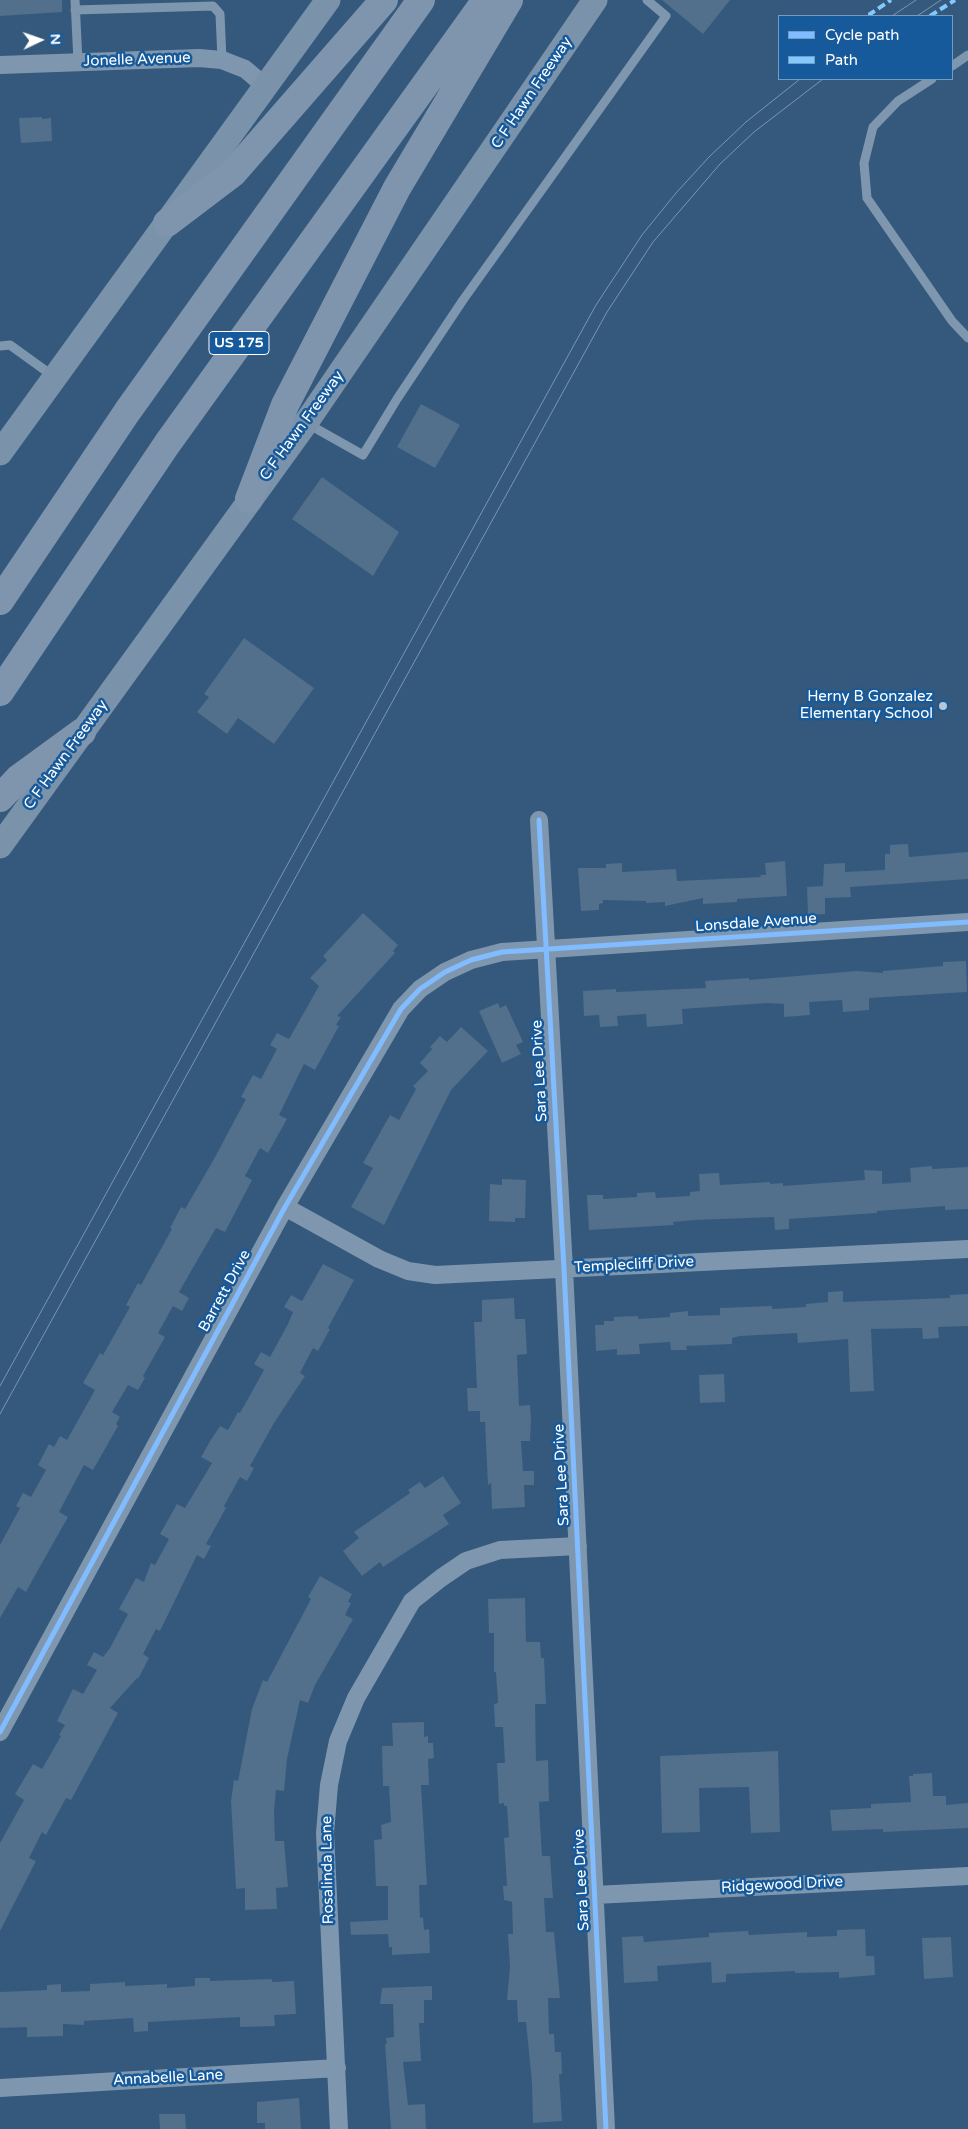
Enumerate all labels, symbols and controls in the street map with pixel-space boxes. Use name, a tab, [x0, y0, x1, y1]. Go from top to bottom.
north arrow	[15, 15, 65, 65]
legend	[778, 15, 953, 80]
text: Cycle path	[825, 26, 899, 44]
text: N	[47, 33, 64, 45]
street label: C F Hawn Freeway	[488, 34, 576, 152]
street label: Jonelle Avenue	[83, 49, 191, 71]
text: Path	[825, 51, 858, 69]
road number: US 175	[209, 332, 269, 354]
street label: C F Hawn Freeway	[256, 368, 348, 484]
place label: Herny B Gonzalez Elementary School	[800, 688, 933, 723]
street label: C F Hawn Freeway	[20, 697, 112, 813]
marker: Herny B Gonzalez Elementary School	[937, 700, 949, 712]
street label: Lonsdale Avenue	[695, 910, 817, 936]
street label: Sara Lee Drive	[528, 1019, 552, 1123]
street label: Barrett Drive	[195, 1247, 255, 1335]
street label: Templecliff Drive	[574, 1253, 694, 1277]
street label: Sara Lee Drive	[550, 1423, 574, 1527]
street label: Rosalinda Lane	[318, 1816, 338, 1924]
street label: Sara Lee Drive	[570, 1828, 594, 1932]
street label: Ridgewood Drive	[721, 1873, 843, 1897]
street label: Annabelle Lane	[112, 2066, 224, 2090]

